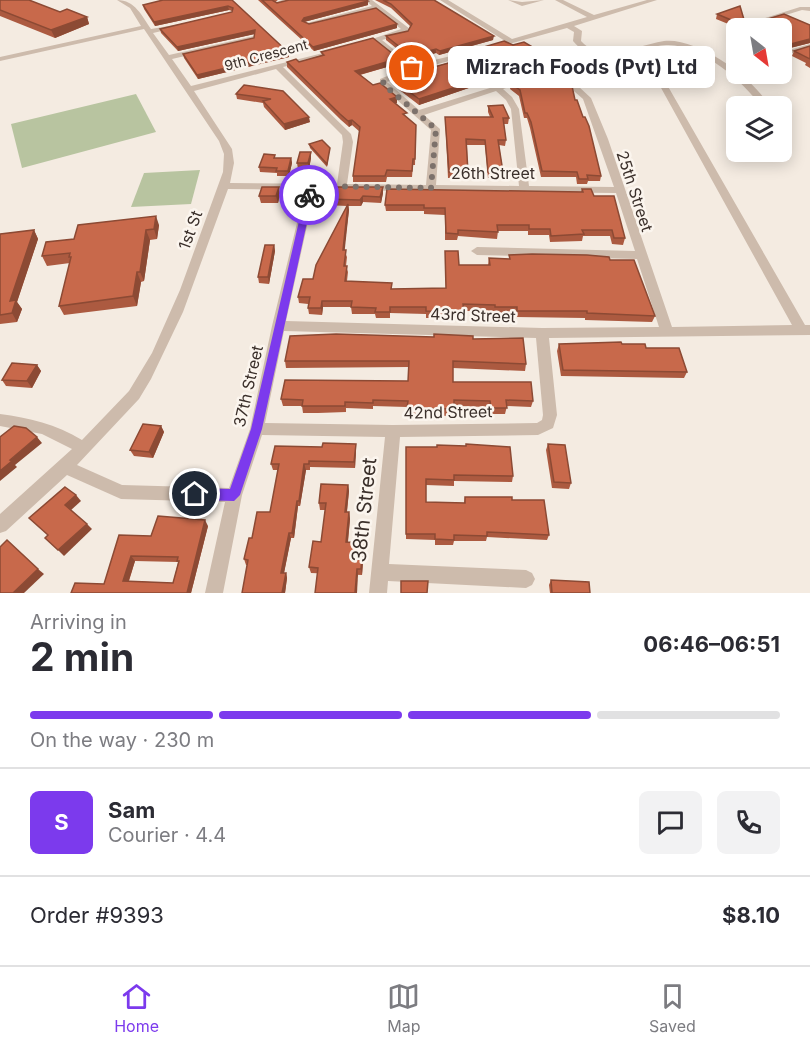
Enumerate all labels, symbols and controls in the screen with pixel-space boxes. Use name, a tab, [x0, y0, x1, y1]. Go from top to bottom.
north arrow	[726, 18, 792, 84]
map controls	[726, 18, 792, 162]
street label: 9th Crescent	[222, 35, 310, 74]
pin	[386, 42, 437, 93]
callout: Mizrach Foods (Pvt) Ltd	[448, 47, 715, 89]
icon: bag	[395, 51, 428, 84]
text: Mizrach Foods (Pvt) Ltd	[466, 55, 697, 79]
button: layers	[726, 96, 792, 162]
street label: 25th Street	[613, 148, 657, 234]
street label: 26th Street	[451, 163, 535, 183]
courier	[279, 165, 339, 225]
icon: bike	[293, 179, 326, 212]
street label: 1st St	[174, 208, 206, 252]
street label: 43rd Street	[430, 304, 516, 326]
street label: 37th Street	[229, 343, 267, 429]
street label: 42nd Street	[403, 401, 493, 423]
street label: 38th Street	[347, 456, 381, 564]
pin	[169, 468, 220, 519]
icon: home	[178, 477, 211, 510]
text: Arriving in	[30, 610, 127, 634]
text: 06:46–06:51	[643, 631, 780, 657]
text: 2 min	[30, 633, 134, 680]
text: On the way · 230 m	[30, 728, 214, 752]
button: chat	[639, 791, 702, 854]
button: phone	[717, 791, 780, 854]
text: Sam	[108, 797, 155, 823]
text: S	[54, 809, 69, 835]
text: Courier · 4.4	[108, 823, 226, 847]
text: Order #9393	[30, 902, 164, 928]
text: $8.10	[722, 902, 780, 928]
tab: Home	[114, 980, 159, 1036]
tab: Map	[387, 980, 421, 1036]
tab: Saved	[649, 980, 696, 1036]

